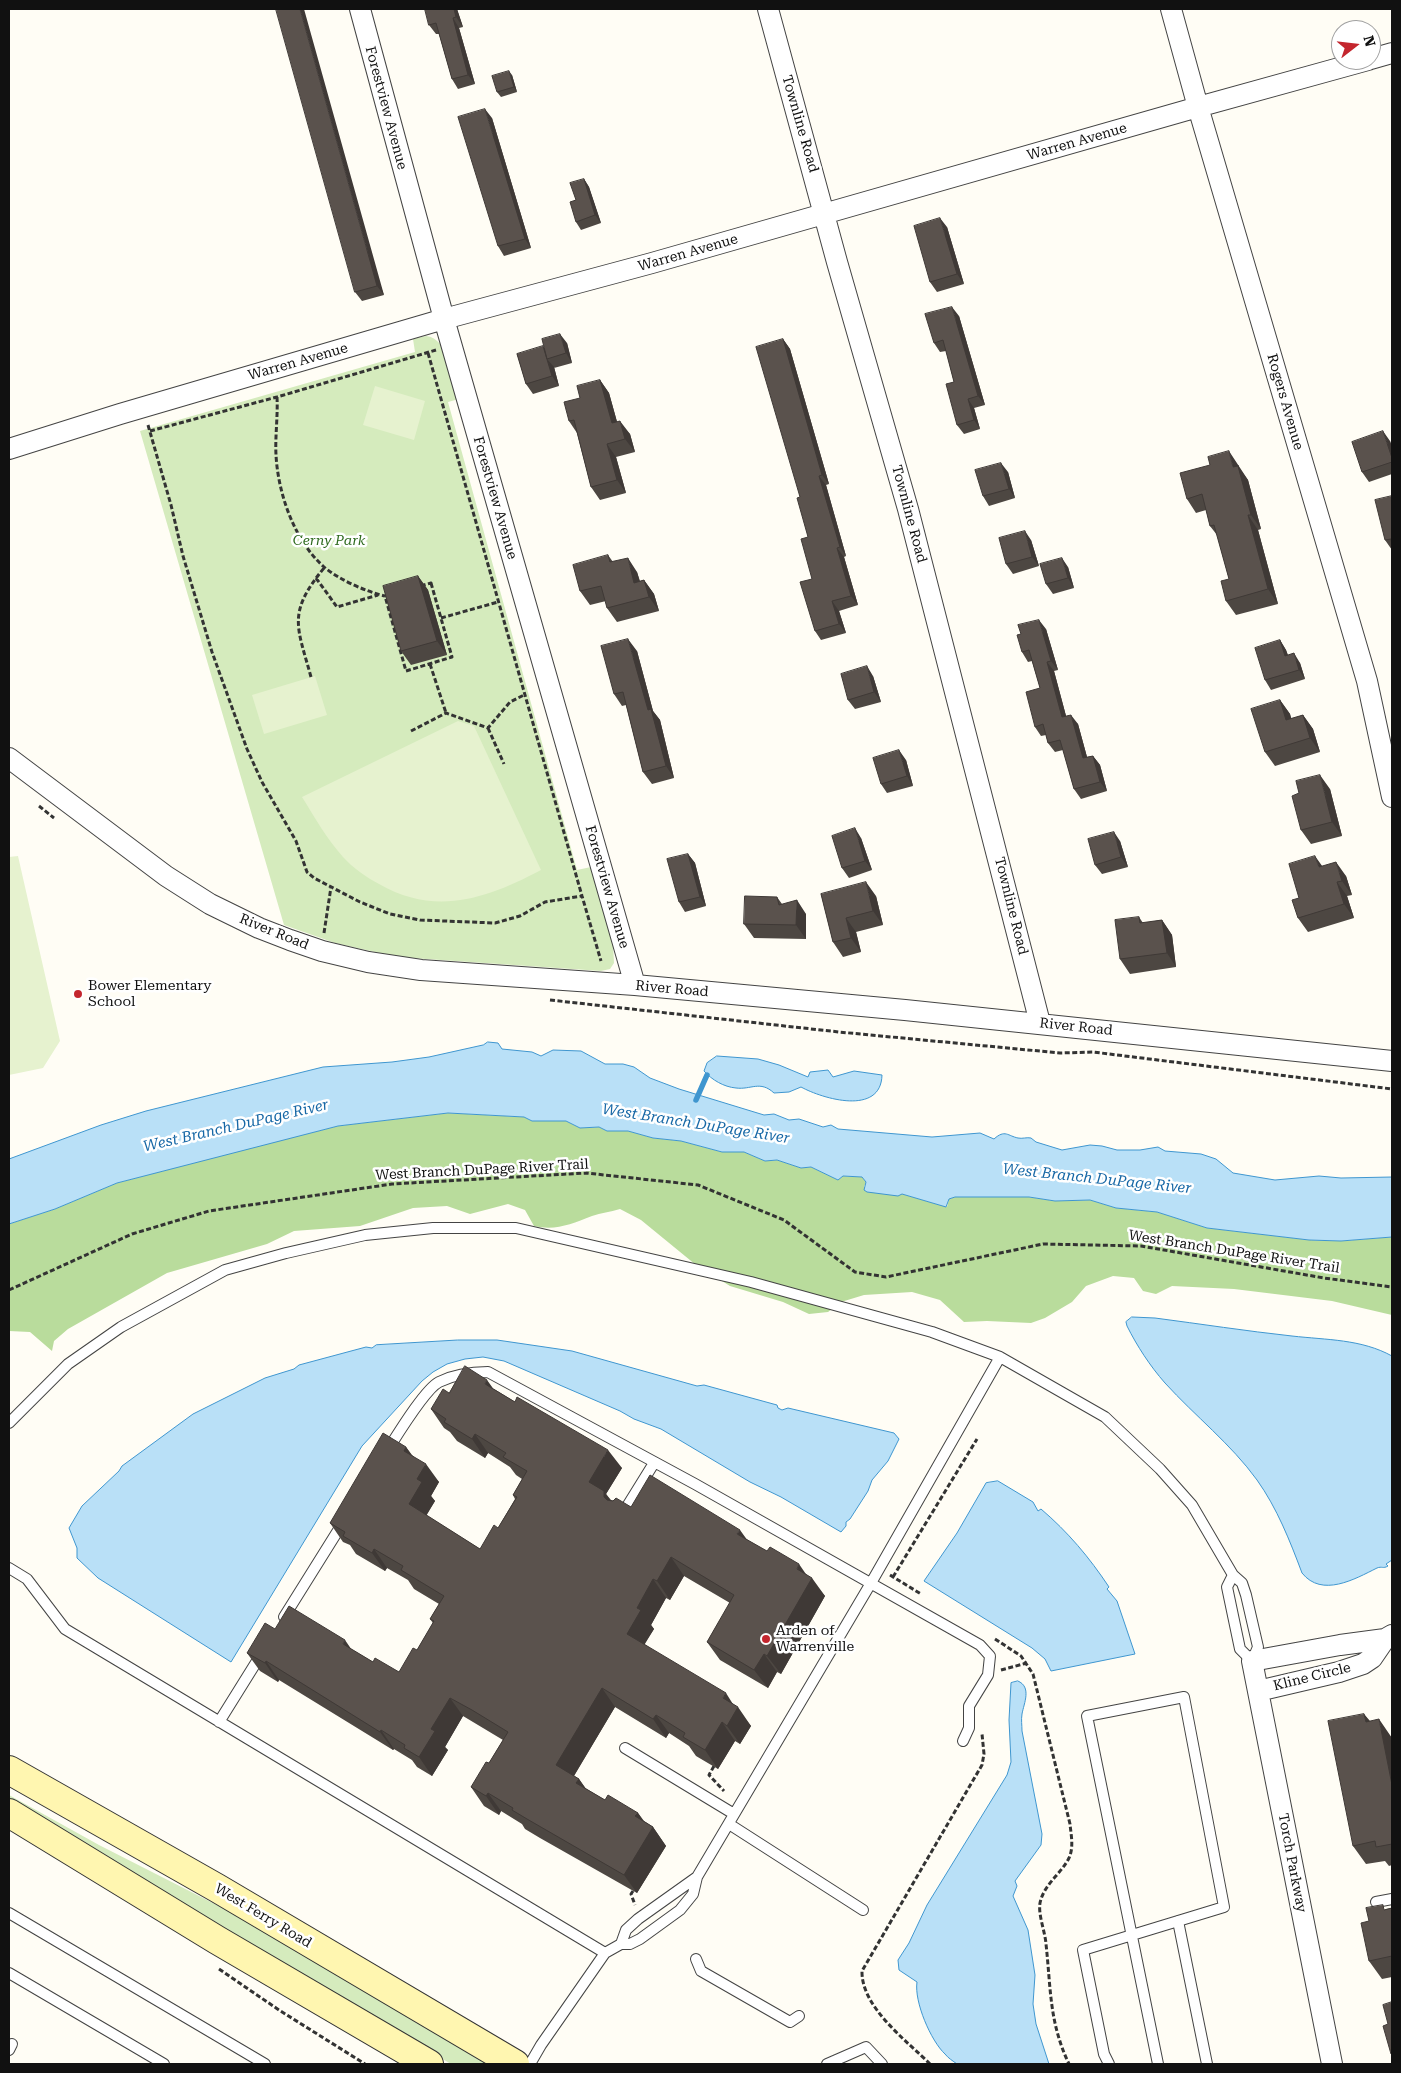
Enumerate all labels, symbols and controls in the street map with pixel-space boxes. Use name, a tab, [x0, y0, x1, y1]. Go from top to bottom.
north arrow	[1331, 20, 1381, 70]
text: N	[1360, 34, 1379, 49]
street label: Forestview Avenue	[361, 44, 411, 172]
street label: Townline Road	[778, 73, 822, 175]
street label: Warren Avenue	[1025, 120, 1129, 164]
street label: Warren Avenue	[636, 231, 740, 275]
street label: Warren Avenue	[246, 340, 350, 384]
street label: Rogers Avenue	[1263, 352, 1307, 452]
street label: Forestview Avenue	[469, 435, 521, 561]
street label: Townline Road	[888, 463, 930, 565]
park label: Cerny Park	[293, 533, 365, 549]
street label: Forestview Avenue	[581, 824, 633, 950]
street label: Townline Road	[991, 855, 1031, 957]
street label: River Road	[237, 910, 311, 954]
street label: River Road	[635, 977, 709, 1001]
place label: Bower Elementary School	[88, 978, 212, 1010]
marker: Bower Elementary School	[72, 988, 84, 1000]
street label: River Road	[1039, 1015, 1113, 1039]
water label: West Branch DuPage River	[142, 1096, 330, 1156]
water label: West Branch DuPage River	[601, 1100, 791, 1148]
street label: West Branch DuPage River Trail	[375, 1156, 589, 1184]
water label: West Branch DuPage River	[1002, 1160, 1192, 1198]
street label: West Branch DuPage River Trail	[1127, 1227, 1341, 1277]
place label: Arden of Warrenville	[776, 1623, 854, 1655]
marker: Arden of Warrenville	[760, 1633, 772, 1645]
street label: Kline Circle	[1271, 1659, 1353, 1695]
street label: Torch Parkway	[1274, 1812, 1310, 1914]
street label: West Ferry Road	[211, 1880, 315, 1952]

